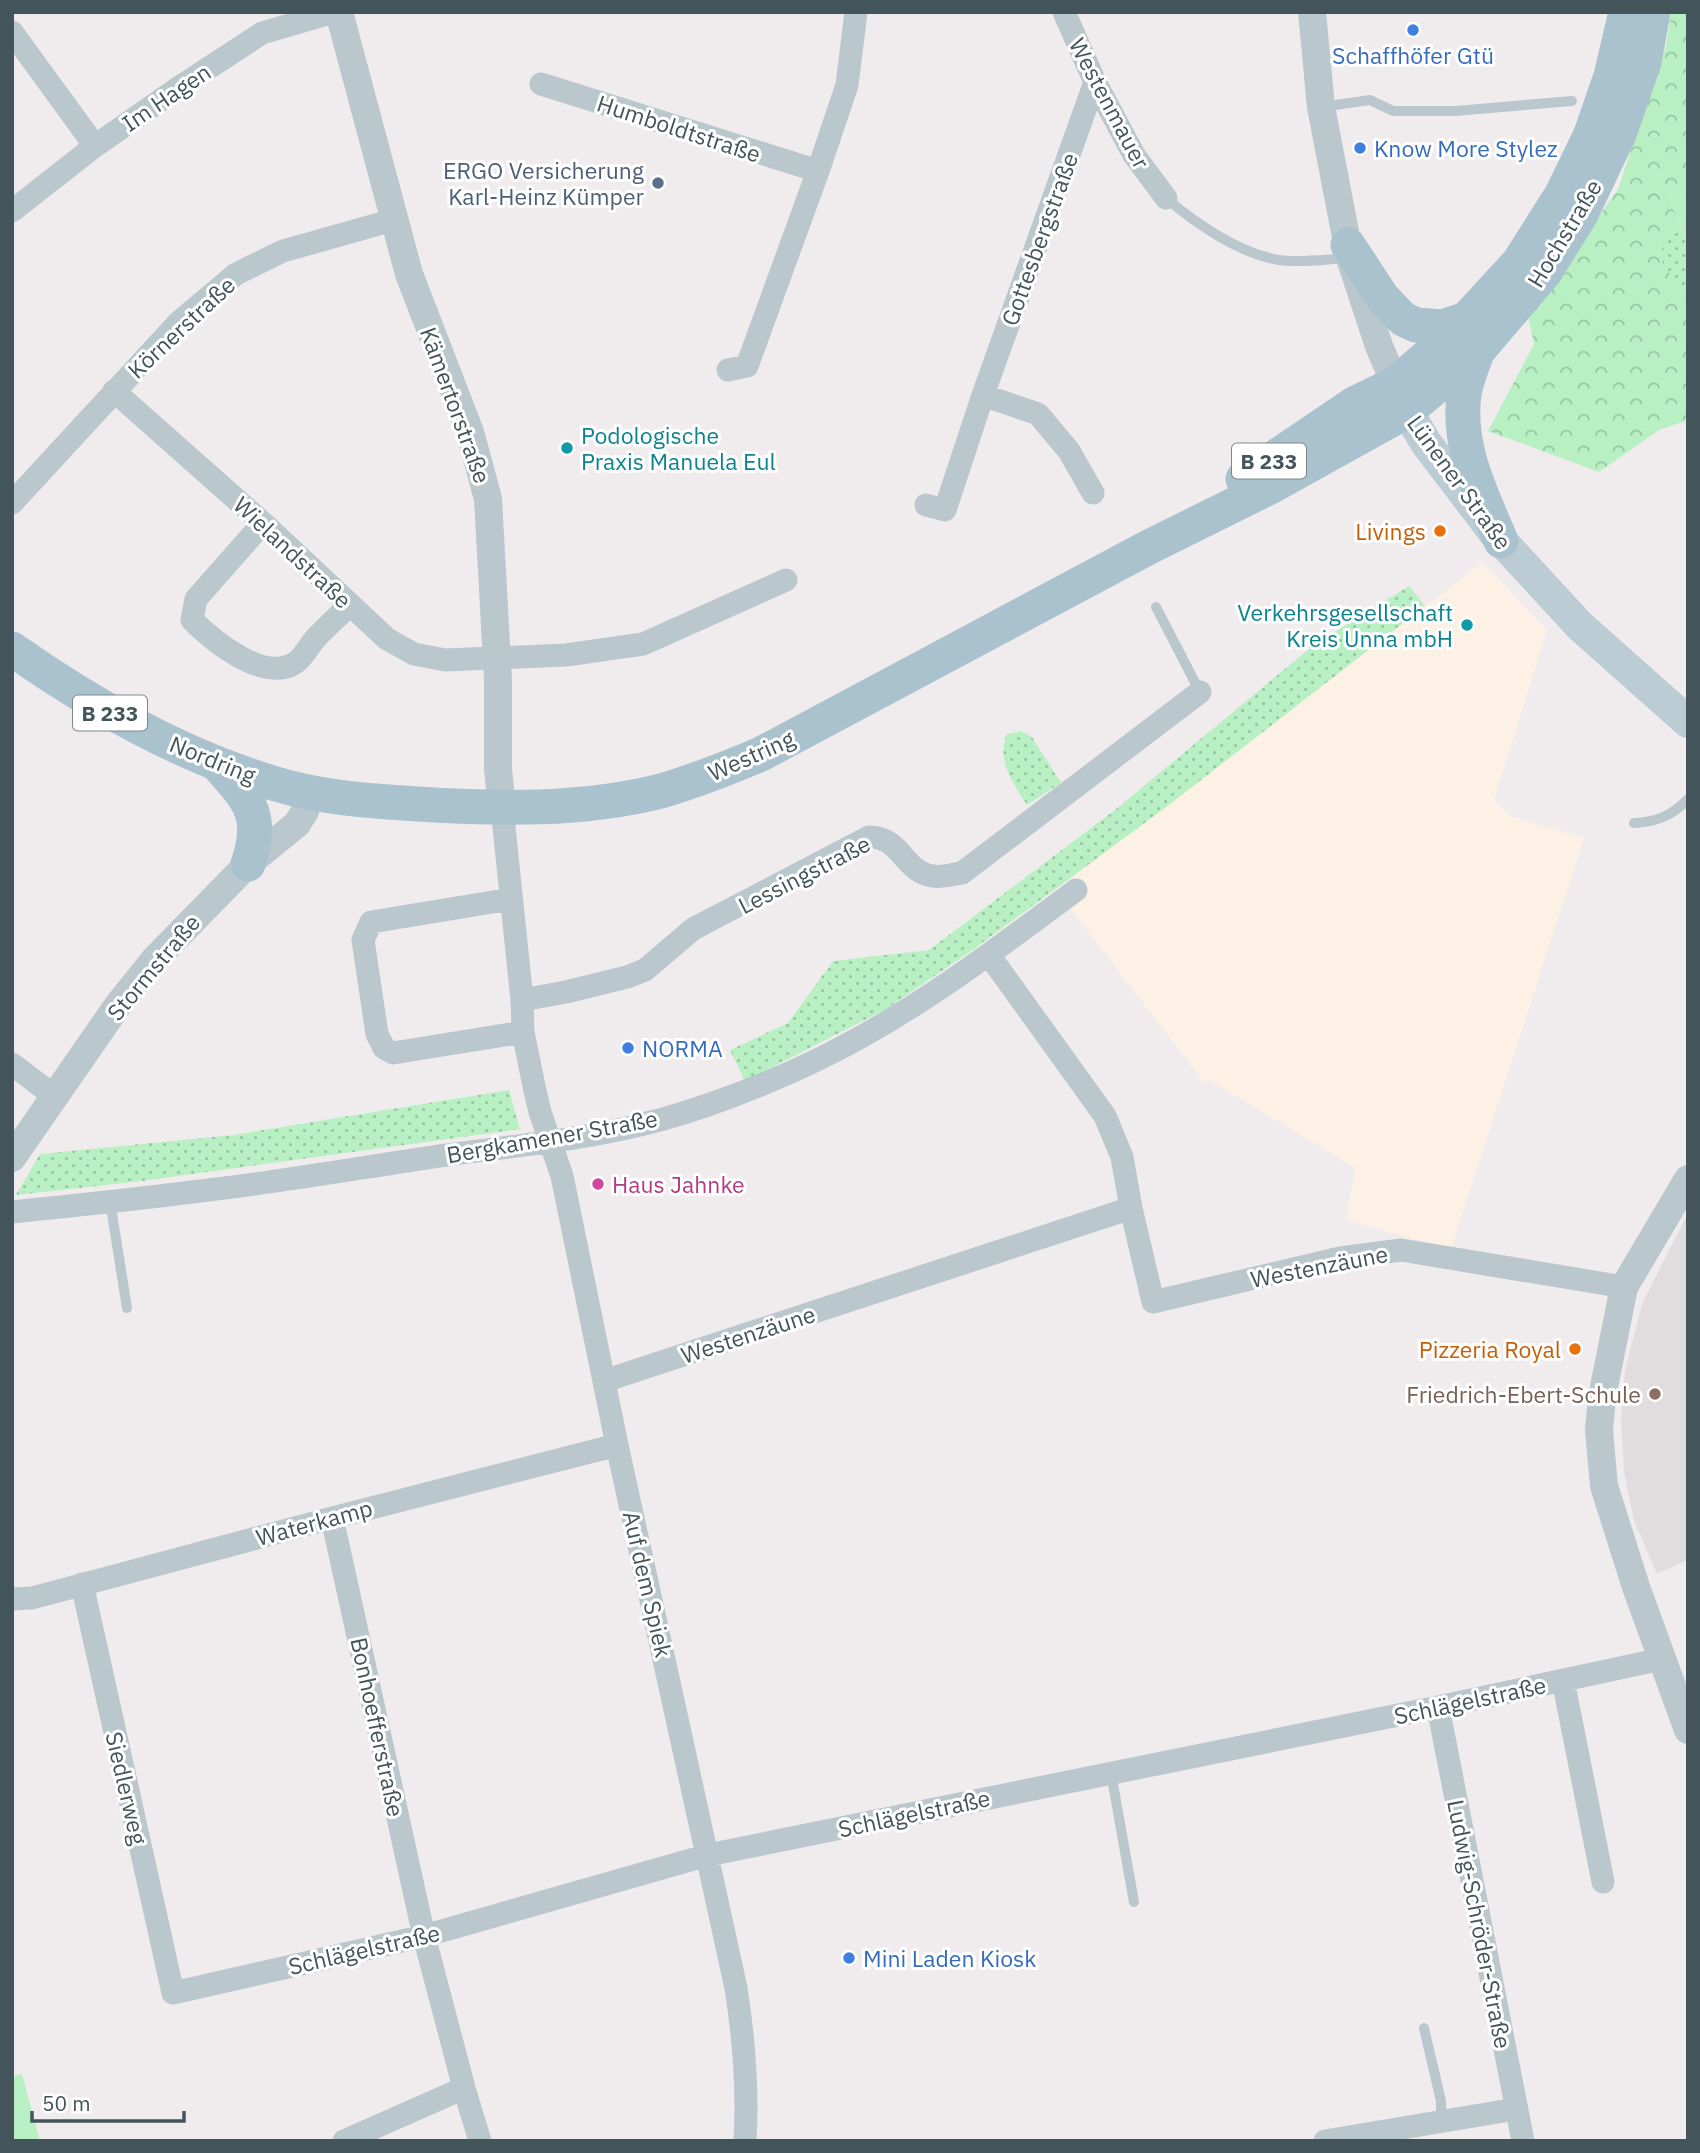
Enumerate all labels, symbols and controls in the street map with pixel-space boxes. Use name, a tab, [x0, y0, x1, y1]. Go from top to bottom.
marker: Schaffhöfer Gtü	[1405, 22, 1421, 38]
street label: Westenmauer	[1063, 32, 1157, 174]
place label: Schaffhöfer Gtü	[1332, 40, 1494, 70]
street label: Im Hagen	[116, 56, 216, 138]
street label: Humboldtstraße	[593, 87, 765, 169]
place label: Know More Stylez	[1374, 133, 1558, 163]
marker: Know More Stylez	[1352, 140, 1368, 156]
street label: Gottesbergstraße	[994, 149, 1084, 329]
place label: ERGO Versicherung Karl-Heinz Kümper	[443, 155, 645, 211]
street label: Hochstraße	[1520, 173, 1608, 293]
marker: ERGO Versicherung Karl-Heinz Kümper	[650, 175, 666, 191]
street label: Körnerstraße	[121, 269, 241, 385]
street label: Kämertorstraße	[414, 323, 498, 487]
street label: Lünener Straße	[1401, 409, 1519, 555]
place label: Podologische Praxis Manuela Eul	[581, 420, 776, 476]
marker: Podologische Praxis Manuela Eul	[559, 440, 575, 456]
road number: B 233	[1232, 444, 1306, 478]
street label: Wielandstraße	[228, 490, 358, 614]
place label: Livings	[1355, 516, 1426, 546]
marker: Livings	[1432, 523, 1448, 539]
place label: Verkehrsgesellschaft Kreis Unna mbH	[1237, 597, 1453, 653]
marker: Verkehrsgesellschaft Kreis Unna mbH	[1459, 617, 1475, 633]
road number: B 233	[73, 696, 147, 730]
street label: Westring	[703, 723, 799, 787]
street label: Nordring	[166, 728, 260, 790]
street label: Lessingstraße	[733, 828, 875, 920]
street label: Stormstraße	[100, 908, 206, 1026]
place label: NORMA	[642, 1033, 723, 1063]
marker: NORMA	[620, 1040, 636, 1056]
street label: Bergkamener Straße	[444, 1103, 660, 1169]
place label: Haus Jahnke	[612, 1169, 745, 1199]
marker: Haus Jahnke	[590, 1176, 606, 1192]
street label: Westenzäune	[1248, 1238, 1390, 1294]
street label: Westenzäune	[677, 1298, 819, 1370]
place label: Pizzeria Royal	[1419, 1334, 1561, 1364]
marker: Pizzeria Royal	[1567, 1341, 1583, 1357]
place label: Friedrich-Ebert-Schule	[1406, 1379, 1641, 1409]
marker: Friedrich-Ebert-Schule	[1647, 1386, 1663, 1402]
street label: Waterkamp	[252, 1492, 376, 1552]
street label: Auf dem Spiek	[617, 1508, 679, 1660]
street label: Bonhoefferstraße	[344, 1635, 412, 1819]
street label: Schlägelstraße	[1391, 1669, 1549, 1731]
street label: Siedlerweg	[99, 1729, 155, 1847]
street label: Schlägelstraße	[835, 1782, 993, 1844]
street label: Ludwig-Schröder-Straße	[1441, 1797, 1519, 2051]
street label: Schlägelstraße	[285, 1917, 443, 1981]
place label: Mini Laden Kiosk	[863, 1943, 1036, 1973]
marker: Mini Laden Kiosk	[841, 1950, 857, 1966]
scale bar	[32, 2080, 184, 2124]
text: 50 m	[42, 2089, 91, 2117]

